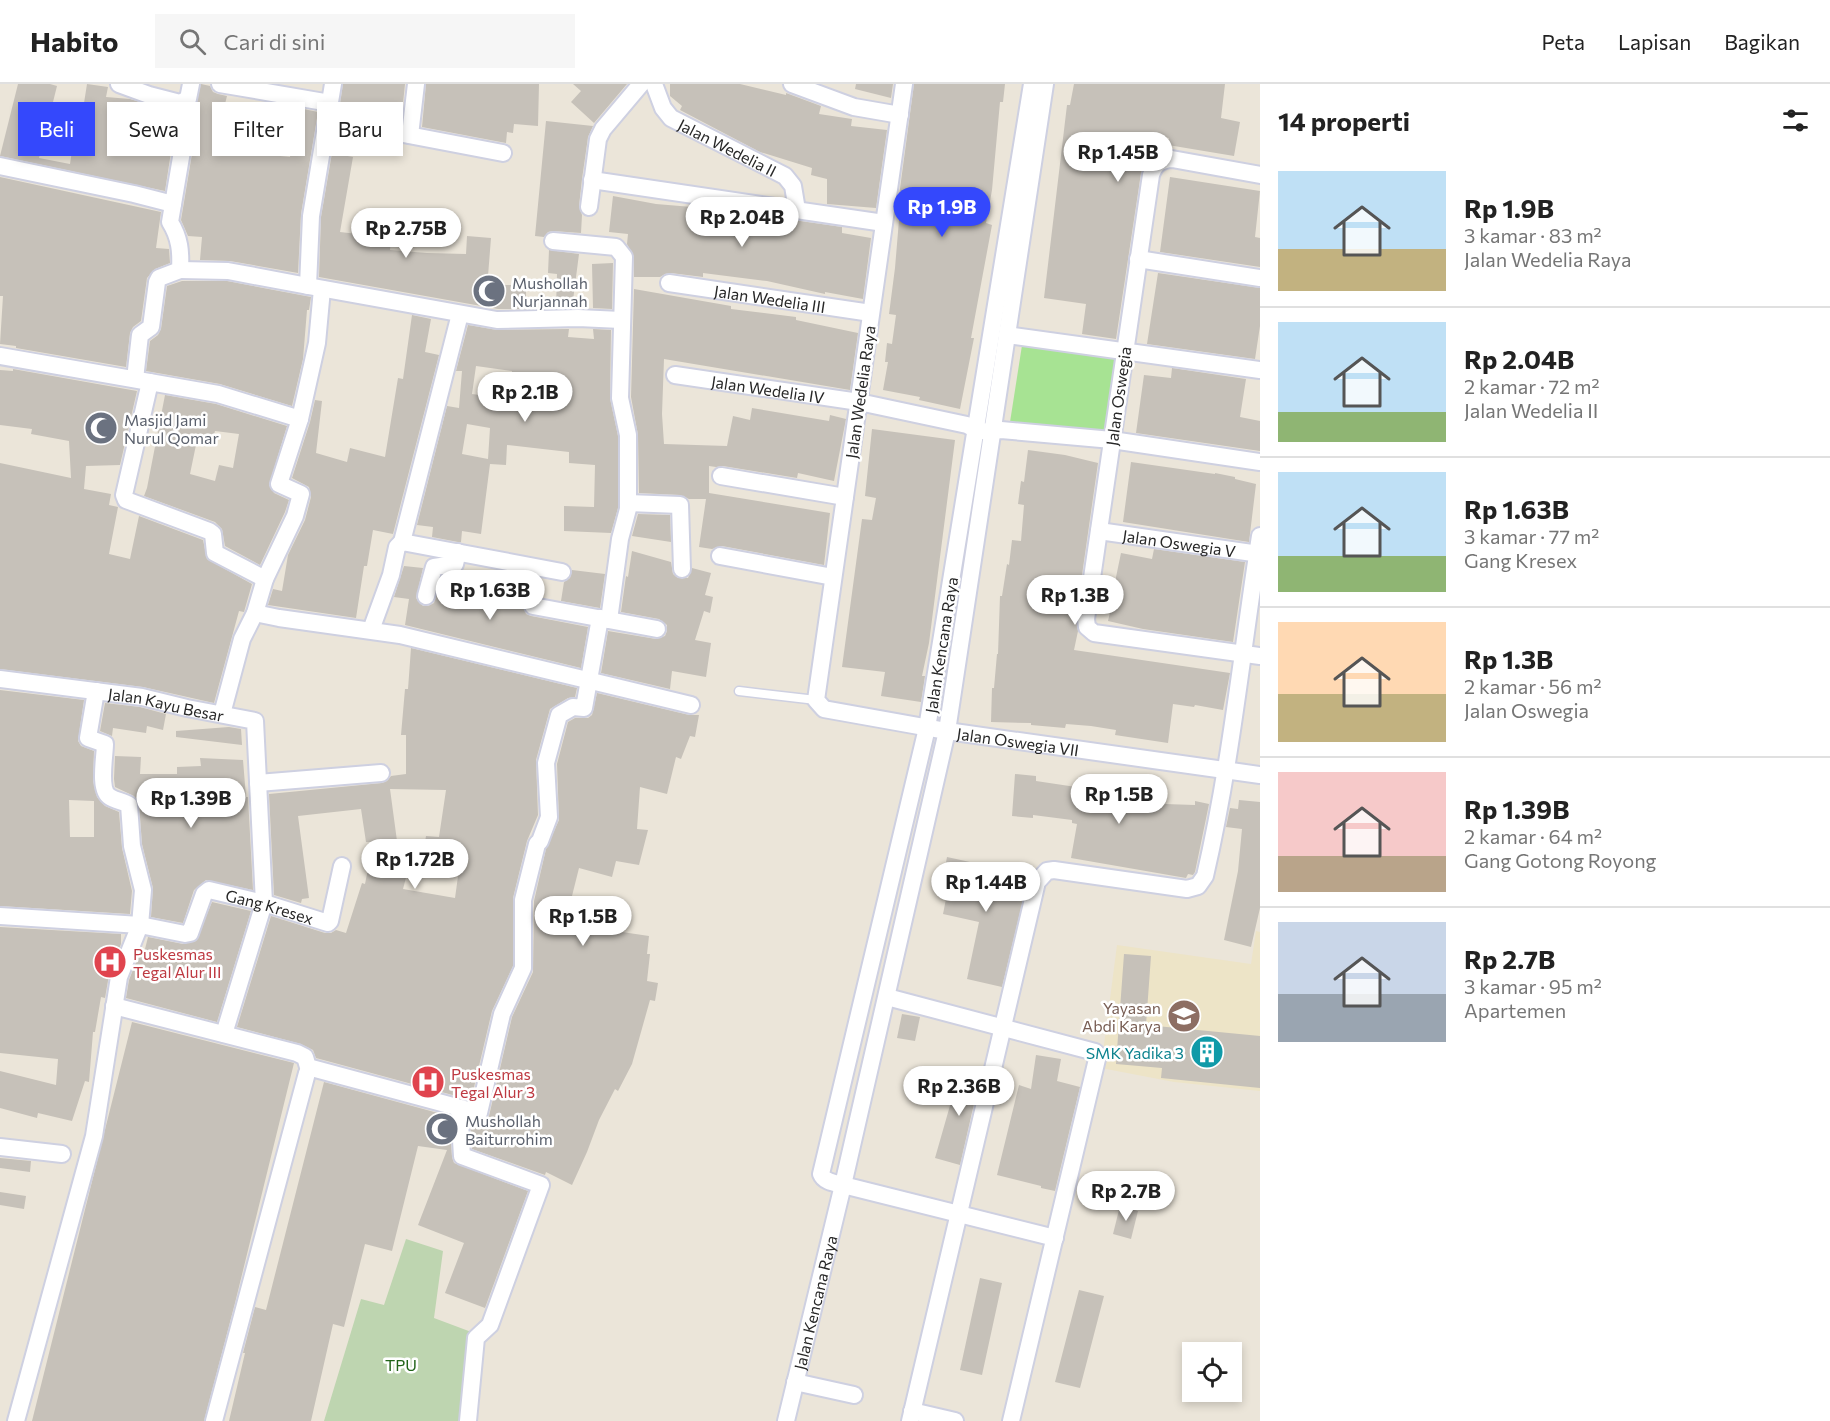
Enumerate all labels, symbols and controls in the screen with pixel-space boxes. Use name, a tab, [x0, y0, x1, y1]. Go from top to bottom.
search box	[155, 14, 575, 68]
text: Habito	[30, 24, 119, 58]
icon: search	[176, 25, 209, 58]
text: Cari di sini	[224, 28, 325, 55]
text: Peta	[1542, 29, 1585, 54]
text: Lapisan	[1618, 29, 1691, 54]
text: Bagikan	[1724, 29, 1800, 54]
chip: Beli	[18, 102, 95, 156]
chip: Sewa	[107, 102, 200, 156]
chip: Filter	[212, 102, 305, 156]
chip: Baru	[317, 102, 403, 156]
icon: filters	[1779, 104, 1812, 137]
text: 14 properti	[1278, 105, 1410, 136]
street label: Jalan Wedelia II	[675, 114, 780, 180]
pin: Rp 1.45B	[1056, 132, 1180, 183]
text: Rp 1.45B	[1078, 139, 1158, 163]
pin: Rp 1.9B	[887, 187, 997, 238]
text: Rp 1.9B	[1464, 192, 1554, 223]
text: Rp 1.9B	[907, 194, 977, 218]
icon: home	[1326, 195, 1398, 267]
pin: Rp 2.04B	[680, 197, 804, 248]
text: Rp 2.04B	[700, 204, 784, 228]
pin: Rp 2.75B	[344, 208, 468, 259]
text: Rp 2.75B	[365, 215, 447, 239]
text: 3 kamar · 83 m²	[1464, 223, 1602, 247]
text: Jalan Wedelia Raya	[1464, 247, 1631, 271]
mosque icon: Mushollah Nurjannah	[471, 273, 507, 309]
place label: Mushollah Nurjannah	[512, 273, 588, 310]
street label: Jalan Wedelia III	[713, 280, 827, 316]
street label: Jalan Wedelia Raya	[841, 324, 879, 460]
text: Rp 2.04B	[1464, 343, 1574, 374]
street label: Jalan Oswegia	[1102, 345, 1134, 447]
icon: home	[1326, 346, 1398, 418]
street label: Jalan Wedelia IV	[710, 371, 826, 406]
pin: Rp 2.1B	[470, 372, 580, 423]
text: 2 kamar · 72 m²	[1464, 374, 1599, 398]
text: Rp 2.1B	[492, 379, 558, 403]
text: Jalan Wedelia II	[1464, 398, 1598, 422]
mosque icon: Masjid Jami Nurul Qomar	[83, 410, 119, 446]
place label: Masjid Jami Nurul Qomar	[124, 410, 219, 447]
text: Rp 1.63B	[1464, 493, 1569, 524]
icon: home	[1326, 496, 1398, 568]
text: 3 kamar · 77 m²	[1464, 524, 1599, 548]
street label: Jalan Oswegia V	[1121, 525, 1237, 560]
text: Gang Kresex	[1464, 548, 1577, 572]
pin: Rp 1.63B	[428, 570, 552, 621]
pin: Rp 1.3B	[1020, 575, 1130, 626]
street label: Jalan Kencana Raya	[921, 576, 961, 714]
text: Rp 1.63B	[450, 577, 530, 601]
text: Rp 1.3B	[1041, 582, 1109, 606]
text: Rp 1.3B	[1464, 643, 1553, 674]
icon: home	[1326, 646, 1398, 718]
text: 2 kamar · 56 m²	[1464, 674, 1601, 698]
street label: Jalan Kayu Besar	[107, 683, 226, 724]
text: Jalan Oswegia	[1464, 698, 1589, 722]
street label: Jalan Oswegia VII	[956, 723, 1080, 759]
pin: Rp 1.5B	[1064, 774, 1174, 825]
pin: Rp 1.39B	[129, 778, 253, 829]
text: Rp 1.5B	[1085, 781, 1153, 805]
text: Rp 1.39B	[150, 785, 232, 809]
text: Rp 1.39B	[1464, 793, 1569, 824]
icon: home	[1326, 796, 1398, 868]
text: 2 kamar · 64 m²	[1464, 824, 1602, 848]
pin: Rp 1.72B	[353, 839, 477, 890]
text: Rp 1.72B	[375, 846, 455, 870]
text: Gang Gotong Royong	[1464, 848, 1656, 872]
pin: Rp 1.44B	[924, 862, 1048, 913]
text: Rp 1.44B	[945, 869, 1027, 893]
street label: Gang Kresex	[224, 885, 317, 928]
pin: Rp 1.5B	[528, 896, 638, 947]
text: Rp 1.5B	[549, 903, 617, 927]
text: Rp 2.7B	[1464, 943, 1555, 974]
hospital icon: Puskesmas Tegal Alur III	[92, 944, 128, 980]
place label: Puskesmas Tegal Alur III	[133, 944, 221, 981]
icon: home	[1326, 946, 1398, 1018]
text: 3 kamar · 95 m²	[1464, 974, 1602, 998]
place label: Yayasan Abdi Karya	[1082, 998, 1161, 1035]
school or university icon: Yayasan Abdi Karya	[1166, 998, 1202, 1034]
text: Apartemen	[1464, 998, 1566, 1022]
building icon: SMK Yadika 3	[1189, 1034, 1225, 1070]
place label: SMK Yadika 3	[1086, 1043, 1184, 1062]
hospital icon: Puskesmas Tegal Alur 3	[410, 1064, 446, 1100]
place label: Puskesmas Tegal Alur 3	[451, 1064, 535, 1101]
pin: Rp 2.36B	[897, 1066, 1021, 1117]
text: Rp 2.36B	[917, 1073, 1001, 1097]
mosque icon: Mushollah Baiturrohim	[424, 1111, 460, 1147]
place label: Mushollah Baiturrohim	[465, 1111, 553, 1148]
pin: Rp 2.7B	[1071, 1171, 1181, 1222]
text: Rp 2.7B	[1091, 1178, 1161, 1202]
street label: Jalan Kencana Raya	[789, 1233, 840, 1372]
map controls	[1182, 1342, 1242, 1402]
button: locate	[1182, 1342, 1242, 1402]
park label: TPU	[385, 1355, 417, 1374]

